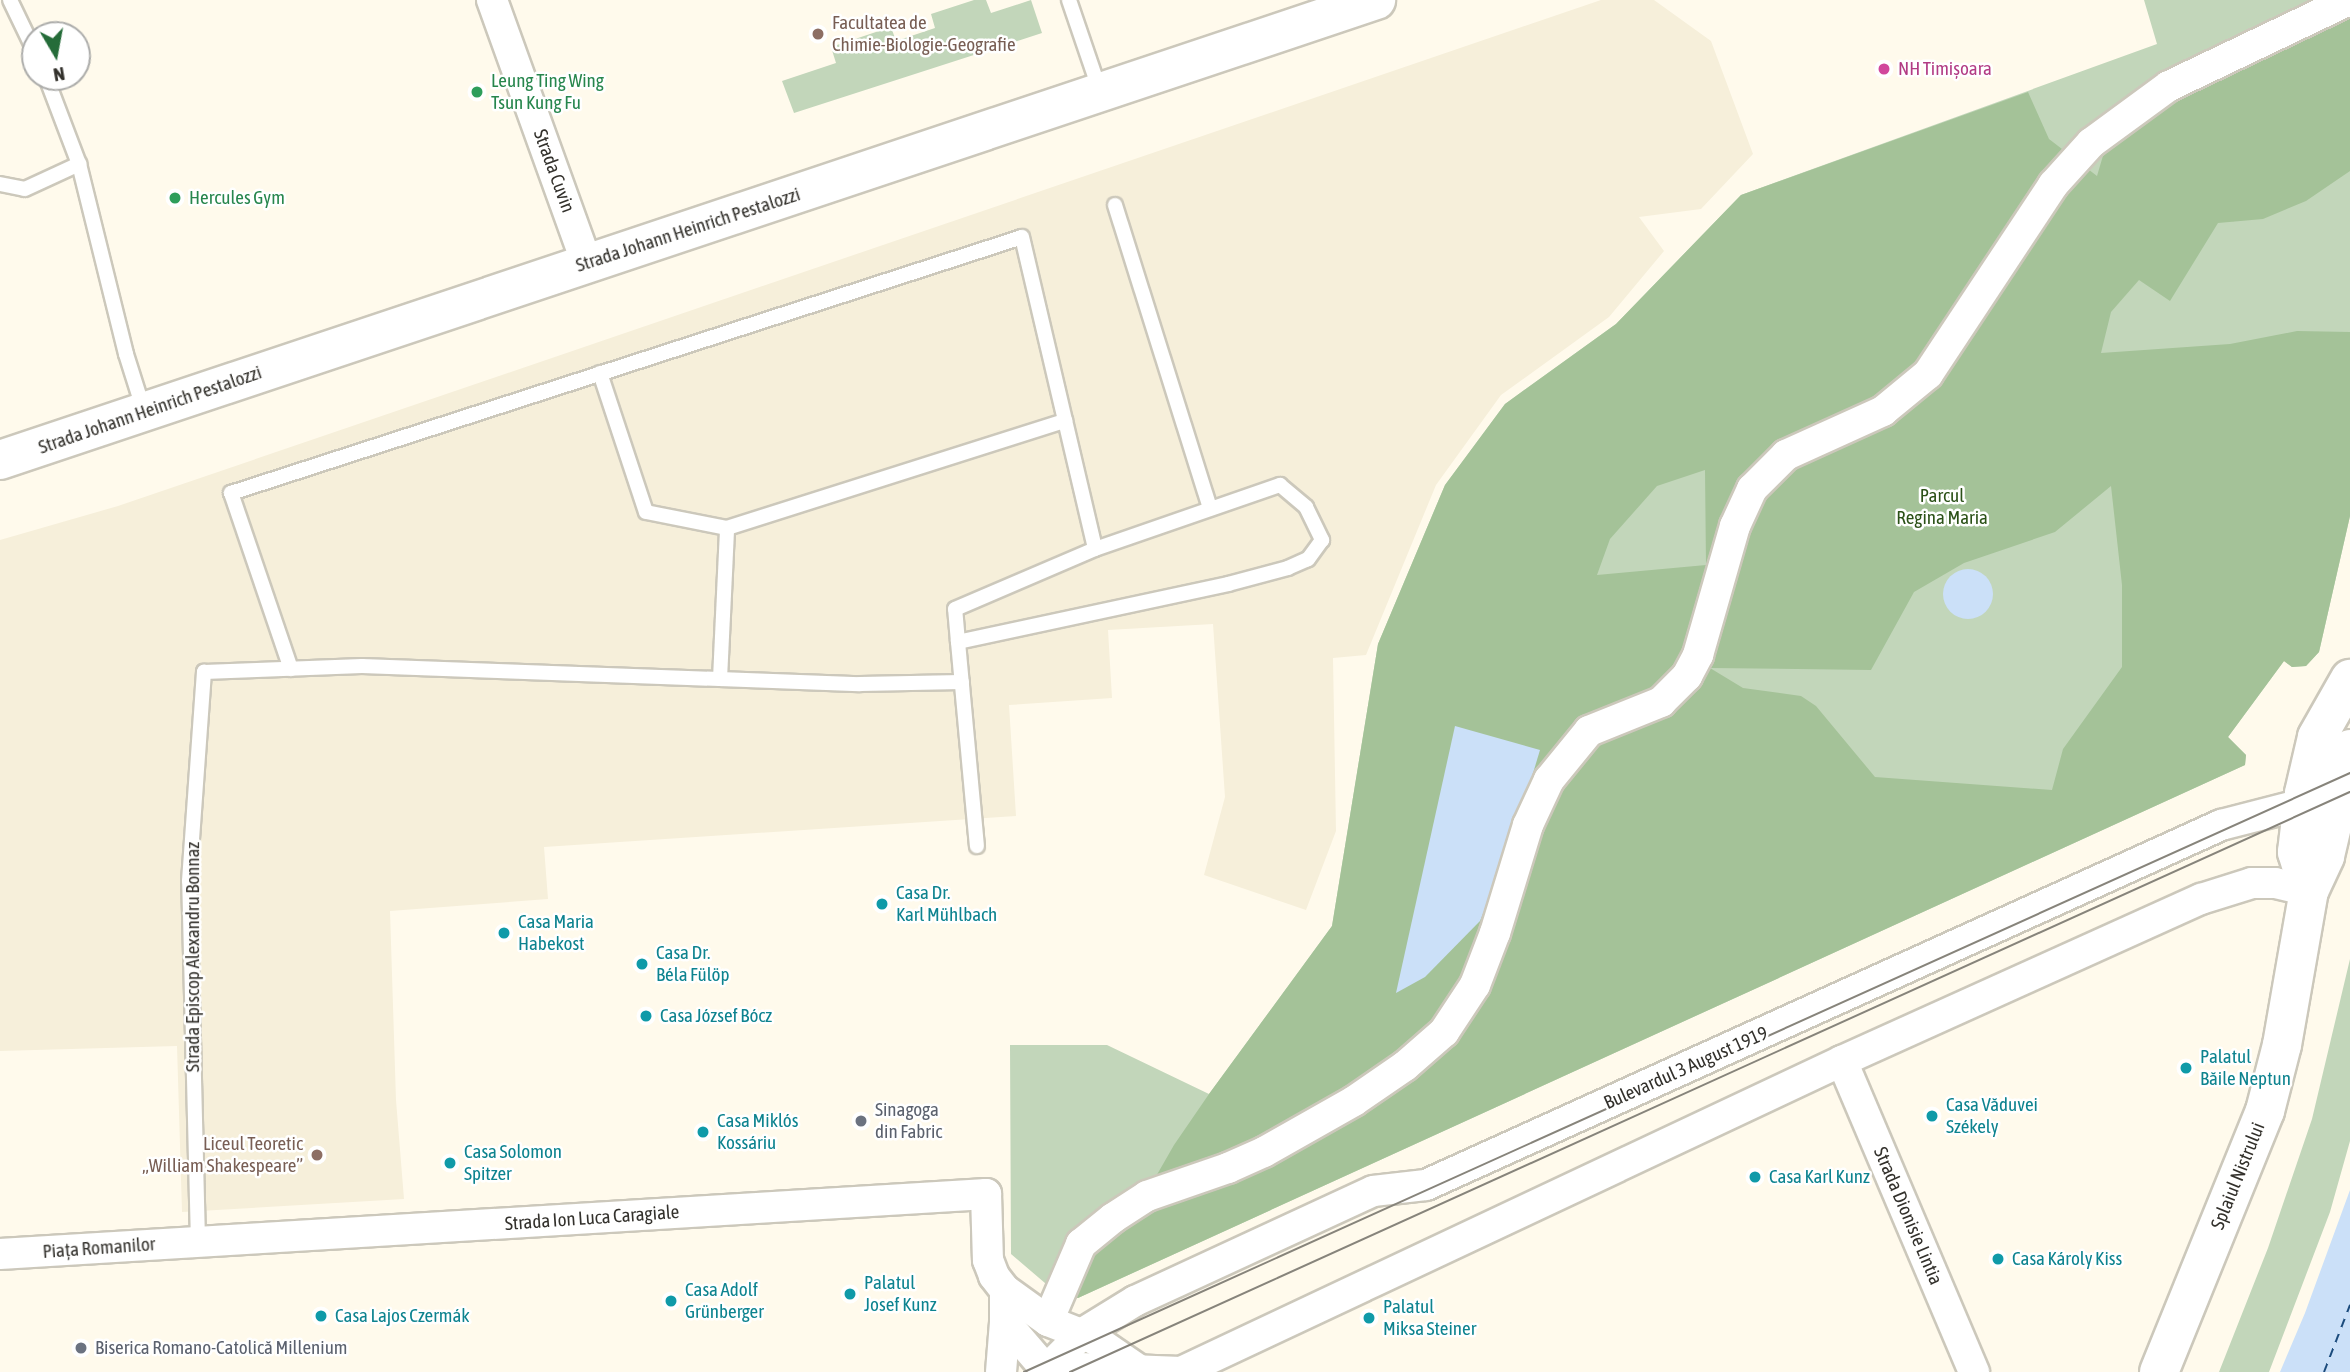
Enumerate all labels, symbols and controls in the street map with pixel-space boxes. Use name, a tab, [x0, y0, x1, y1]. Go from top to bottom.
place label: Facultatea de Chimie-Biologie-Geografie	[832, 12, 1016, 56]
north arrow	[21, 21, 91, 91]
marker: Facultatea de Chimie-Biologie-Geografie	[810, 26, 826, 42]
place label: NH Timișoara	[1898, 58, 1992, 80]
marker: NH Timișoara	[1876, 61, 1892, 77]
text: N	[52, 63, 67, 87]
place label: Leung Ting Wing Tsun Kung Fu	[491, 70, 604, 114]
marker: Leung Ting Wing Tsun Kung Fu	[469, 84, 485, 100]
street label: Strada Cuvin	[528, 126, 580, 216]
street label: Strada Johann Heinrich Pestalozzi	[573, 183, 803, 277]
place label: Hercules Gym	[189, 187, 285, 209]
marker: Hercules Gym	[167, 190, 183, 206]
street label: Strada Johann Heinrich Pestalozzi	[35, 361, 265, 459]
park label: Parcul Regina Maria	[1896, 485, 1988, 529]
street label: Strada Episcop Alexandru Bonnaz	[182, 842, 204, 1072]
place label: Casa Dr. Karl Mühlbach	[896, 882, 997, 926]
marker: Casa Dr. Karl Mühlbach	[874, 896, 890, 912]
place label: Casa Maria Habekost	[518, 911, 594, 955]
marker: Casa Maria Habekost	[496, 925, 512, 941]
place label: Casa Dr. Béla Fülöp	[656, 942, 730, 986]
marker: Casa Dr. Béla Fülöp	[634, 956, 650, 972]
place label: Casa József Bócz	[660, 1005, 772, 1027]
marker: Casa József Bócz	[638, 1008, 654, 1024]
street label: Bulevardul 3 August 1919	[1600, 1022, 1772, 1114]
place label: Palatul Băile Neptun	[2200, 1046, 2291, 1090]
marker: Palatul Băile Neptun	[2178, 1060, 2194, 1076]
place label: Casa Văduvei Székely	[1946, 1094, 2038, 1138]
place label: Sinagoga din Fabric	[875, 1099, 942, 1143]
marker: Casa Văduvei Székely	[1924, 1108, 1940, 1124]
place label: Casa Miklós Kossáriu	[717, 1110, 798, 1154]
marker: Sinagoga din Fabric	[853, 1113, 869, 1129]
street label: Splaiul Nistrului	[2206, 1119, 2270, 1233]
marker: Casa Miklós Kossáriu	[695, 1124, 711, 1140]
place label: Liceul Teoretic „William Shakespeare”	[142, 1133, 303, 1177]
place label: Casa Solomon Spitzer	[464, 1141, 562, 1185]
street label: Strada Dionisie Lintia	[1869, 1144, 1947, 1288]
marker: Liceul Teoretic „William Shakespeare”	[309, 1147, 325, 1163]
marker: Casa Solomon Spitzer	[442, 1155, 458, 1171]
place label: Casa Karl Kunz	[1769, 1166, 1870, 1188]
marker: Casa Karl Kunz	[1747, 1169, 1763, 1185]
street label: Strada Ion Luca Caragiale	[504, 1201, 680, 1235]
street label: Piața Romanilor	[42, 1233, 156, 1263]
place label: Casa Károly Kiss	[2012, 1248, 2122, 1270]
marker: Casa Károly Kiss	[1990, 1251, 2006, 1267]
place label: Palatul Josef Kunz	[864, 1272, 937, 1316]
place label: Casa Adolf Grünberger	[685, 1279, 764, 1323]
marker: Palatul Josef Kunz	[842, 1286, 858, 1302]
marker: Casa Adolf Grünberger	[663, 1293, 679, 1309]
place label: Palatul Miksa Steiner	[1383, 1296, 1476, 1340]
place label: Casa Lajos Czermák	[335, 1305, 470, 1327]
marker: Casa Lajos Czermák	[313, 1308, 329, 1324]
marker: Palatul Miksa Steiner	[1361, 1310, 1377, 1326]
place label: Biserica Romano-Catolică Millenium	[95, 1337, 348, 1359]
marker: Biserica Romano-Catolică Millenium	[73, 1340, 89, 1356]

